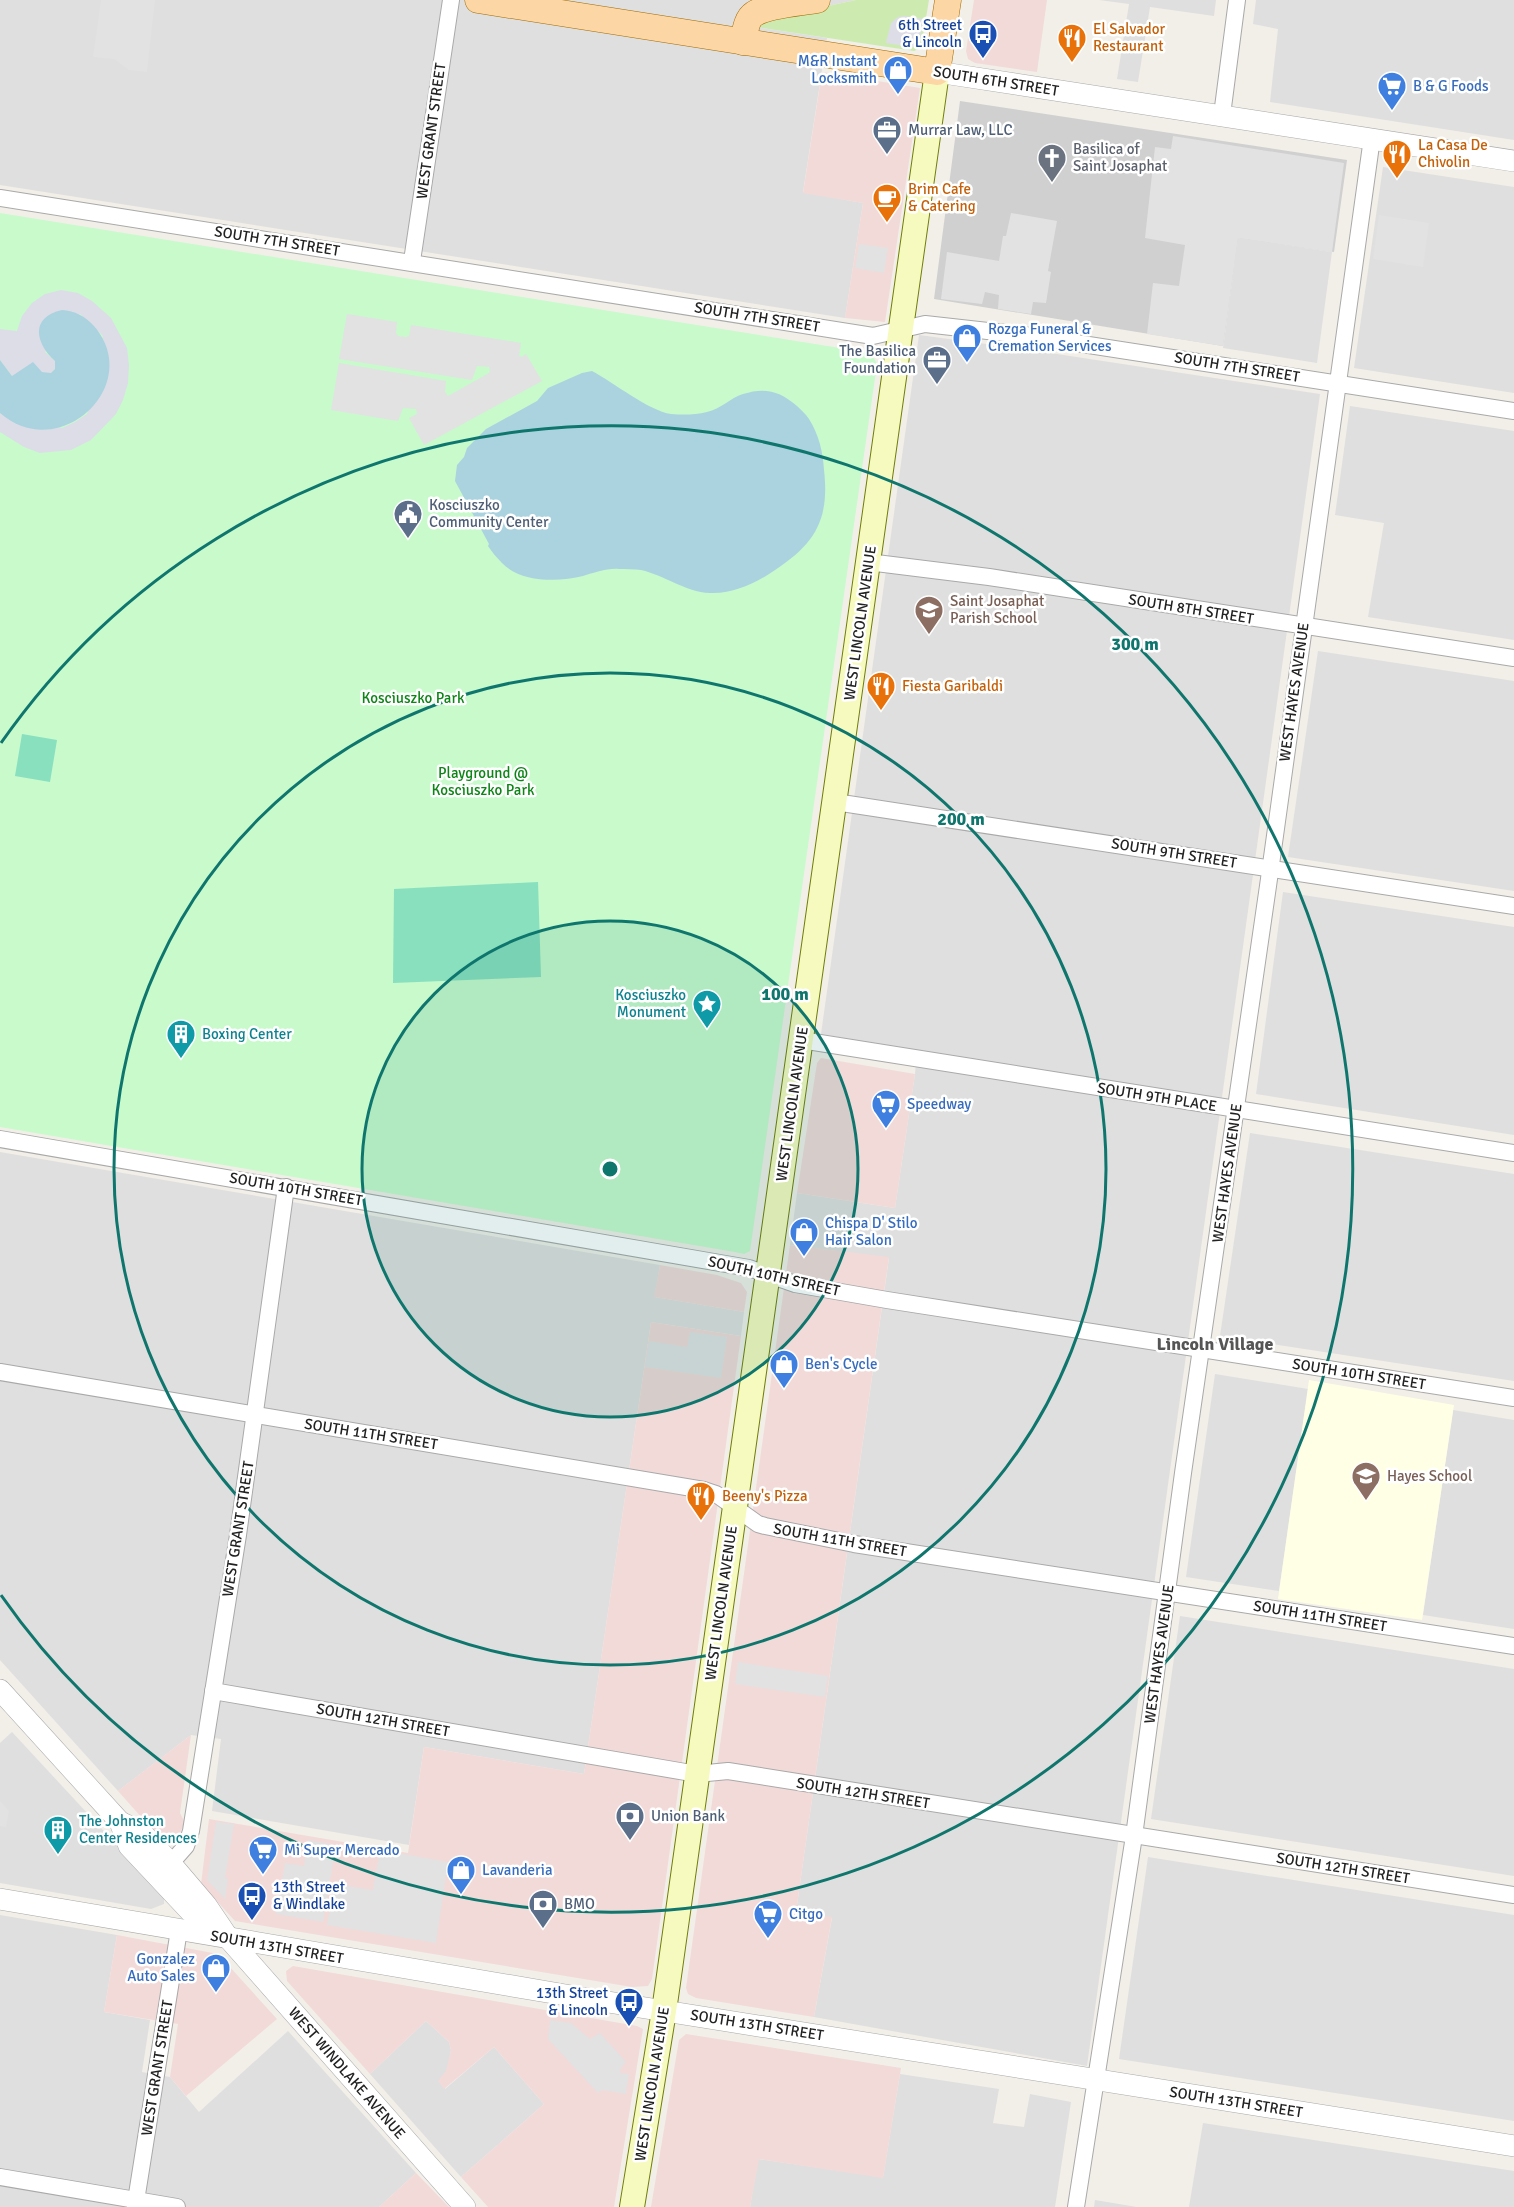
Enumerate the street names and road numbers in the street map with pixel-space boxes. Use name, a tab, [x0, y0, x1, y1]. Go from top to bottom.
street label: WEST GRANT STREET	[413, 61, 450, 200]
street label: SOUTH 6TH STREET	[932, 62, 1061, 100]
street label: SOUTH 7TH STREET	[213, 222, 342, 260]
street label: SOUTH 7TH STREET	[693, 298, 822, 336]
street label: SOUTH 7TH STREET	[1173, 348, 1302, 386]
street label: WEST LINCOLN AVENUE	[840, 544, 880, 702]
street label: SOUTH 8TH STREET	[1127, 590, 1256, 628]
street label: WEST HAYES AVENUE	[1275, 621, 1313, 763]
street label: SOUTH 9TH STREET	[1110, 834, 1239, 872]
street label: WEST LINCOLN AVENUE	[772, 1025, 812, 1183]
street label: SOUTH 9TH PLACE	[1096, 1079, 1218, 1115]
street label: WEST HAYES AVENUE	[1208, 1102, 1246, 1244]
street label: SOUTH 10TH STREET	[228, 1168, 364, 1210]
street label: SOUTH 10TH STREET	[706, 1252, 842, 1300]
street label: SOUTH 10TH STREET	[1291, 1355, 1428, 1394]
street label: SOUTH 11TH STREET	[303, 1415, 440, 1454]
street label: WEST GRANT STREET	[218, 1459, 258, 1598]
street label: SOUTH 11TH STREET	[772, 1519, 908, 1561]
street label: WEST LINCOLN AVENUE	[701, 1524, 741, 1682]
street label: WEST HAYES AVENUE	[1140, 1583, 1178, 1725]
street label: SOUTH 11TH STREET	[1252, 1597, 1389, 1636]
street label: SOUTH 12TH STREET	[315, 1699, 451, 1741]
street label: SOUTH 12TH STREET	[795, 1774, 932, 1813]
street label: SOUTH 12TH STREET	[1275, 1849, 1412, 1888]
street label: SOUTH 13TH STREET	[209, 1926, 345, 1968]
street label: WEST GRANT STREET	[137, 1998, 177, 2137]
street label: WEST WINDLAKE AVENUE	[285, 2003, 409, 2143]
street label: WEST LINCOLN AVENUE	[631, 2005, 673, 2163]
street label: SOUTH 13TH STREET	[689, 2006, 826, 2045]
street label: SOUTH 13TH STREET	[1168, 2083, 1305, 2122]

